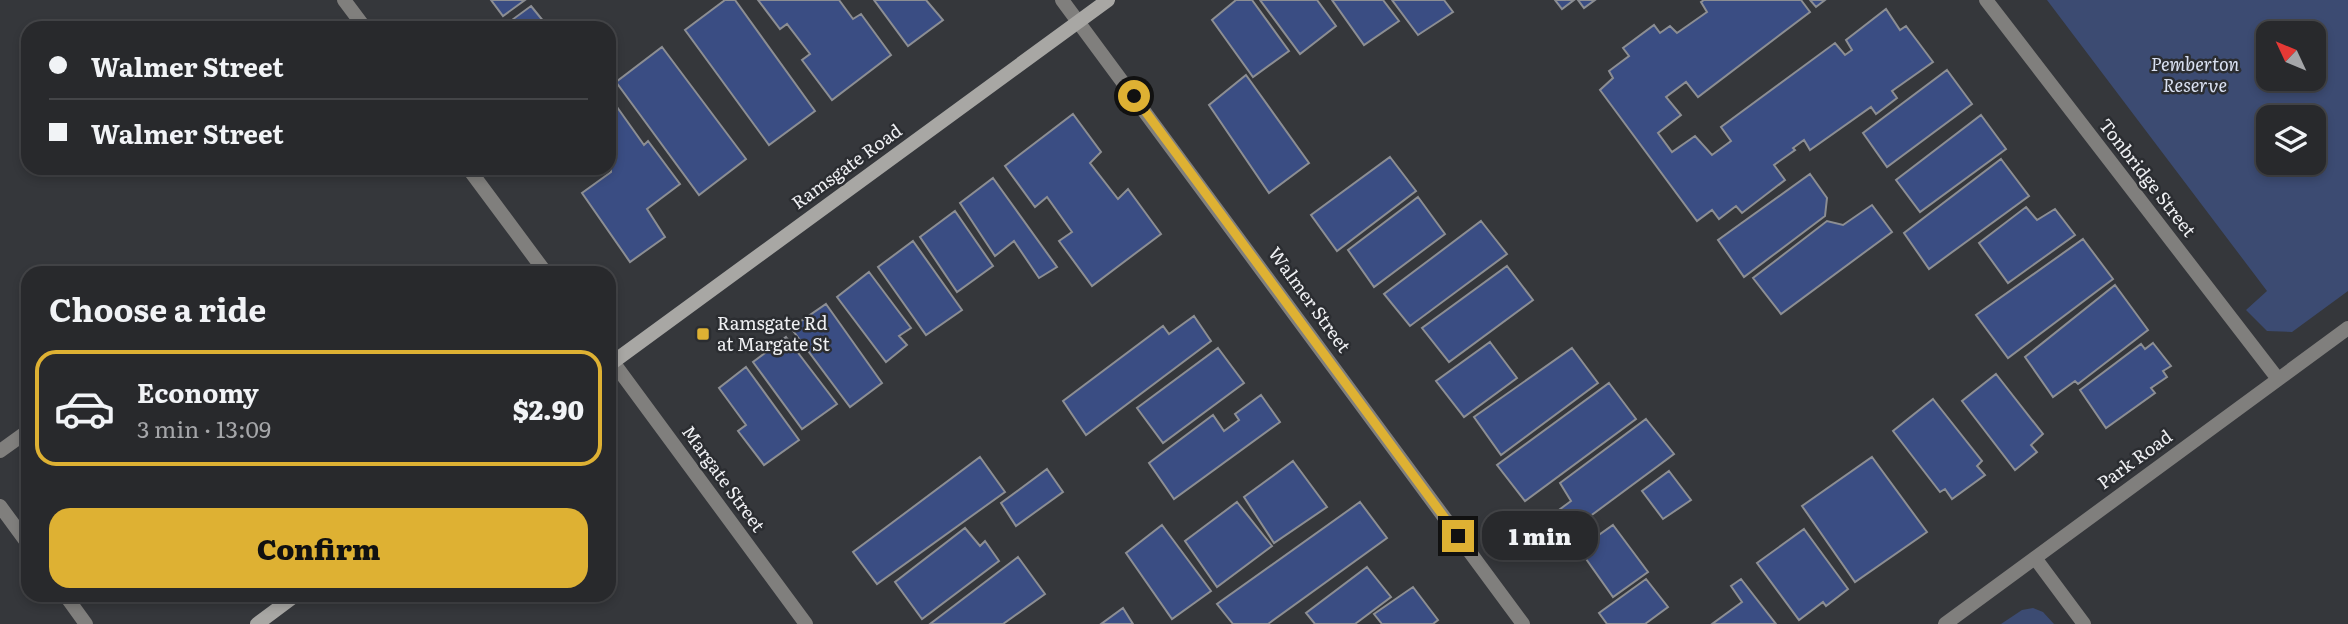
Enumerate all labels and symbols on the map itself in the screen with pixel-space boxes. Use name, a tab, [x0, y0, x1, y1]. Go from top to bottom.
north arrow	[2256, 21, 2326, 91]
park label: Pemberton Reserve	[2151, 50, 2240, 98]
route start	[1118, 80, 1150, 112]
street label: Tonbridge Street	[2093, 112, 2204, 243]
street label: Ramsgate Road	[785, 116, 907, 215]
street label: Walmer Street	[1263, 241, 1358, 358]
place label: Ramsgate Rd at Margate St	[717, 309, 830, 357]
marker: Ramsgate Rd at Margate St	[695, 326, 711, 342]
street label: Margate Street	[676, 419, 773, 538]
street label: Park Road	[2091, 422, 2177, 495]
callout: 1 min	[1482, 512, 1598, 560]
route end	[1442, 520, 1474, 552]

